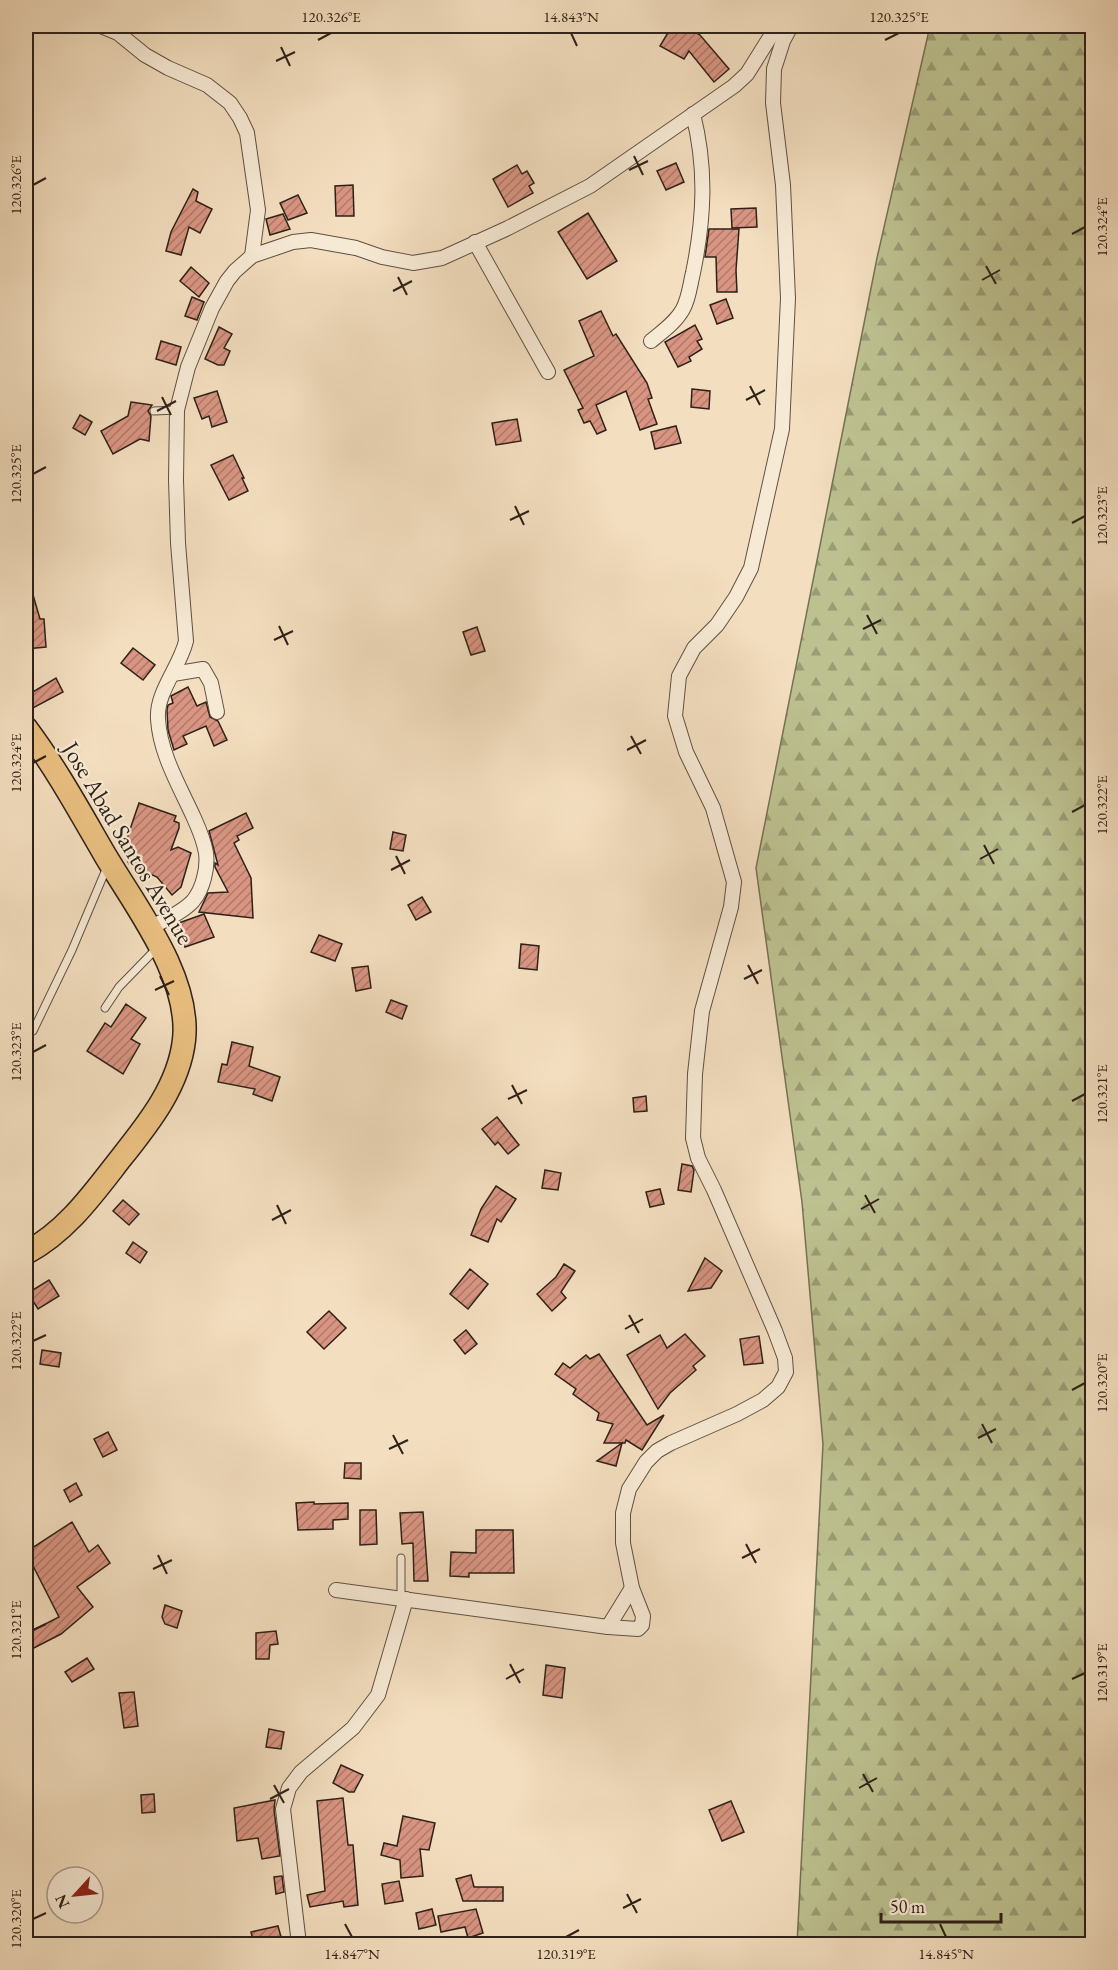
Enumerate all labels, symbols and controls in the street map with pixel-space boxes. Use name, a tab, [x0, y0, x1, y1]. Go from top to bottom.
text: 120.326°E	[301, 7, 361, 26]
text: 14.843°N	[543, 7, 599, 26]
text: 120.325°E	[869, 7, 929, 26]
text: 120.326°E	[6, 155, 25, 215]
text: 120.324°E	[1092, 197, 1111, 257]
text: 120.325°E	[6, 444, 25, 504]
text: 120.323°E	[1092, 486, 1111, 546]
text: 120.324°E	[6, 733, 25, 793]
street label: Jose Abad Santos Avenue	[55, 734, 201, 950]
text: 120.322°E	[1092, 775, 1111, 835]
text: 120.323°E	[6, 1022, 25, 1082]
text: 120.321°E	[1092, 1064, 1111, 1124]
text: 120.322°E	[6, 1311, 25, 1371]
text: 120.320°E	[1092, 1353, 1111, 1413]
text: 120.321°E	[6, 1600, 25, 1660]
text: 120.319°E	[1092, 1643, 1111, 1703]
north arrow	[45, 1865, 105, 1925]
scale bar	[881, 1886, 1001, 1924]
text: 120.320°E	[6, 1889, 25, 1949]
text: N	[50, 1891, 74, 1912]
text: 50 m	[890, 1895, 925, 1918]
text: 14.847°N	[324, 1944, 380, 1963]
text: 120.319°E	[536, 1944, 596, 1963]
text: 14.845°N	[918, 1944, 974, 1963]

